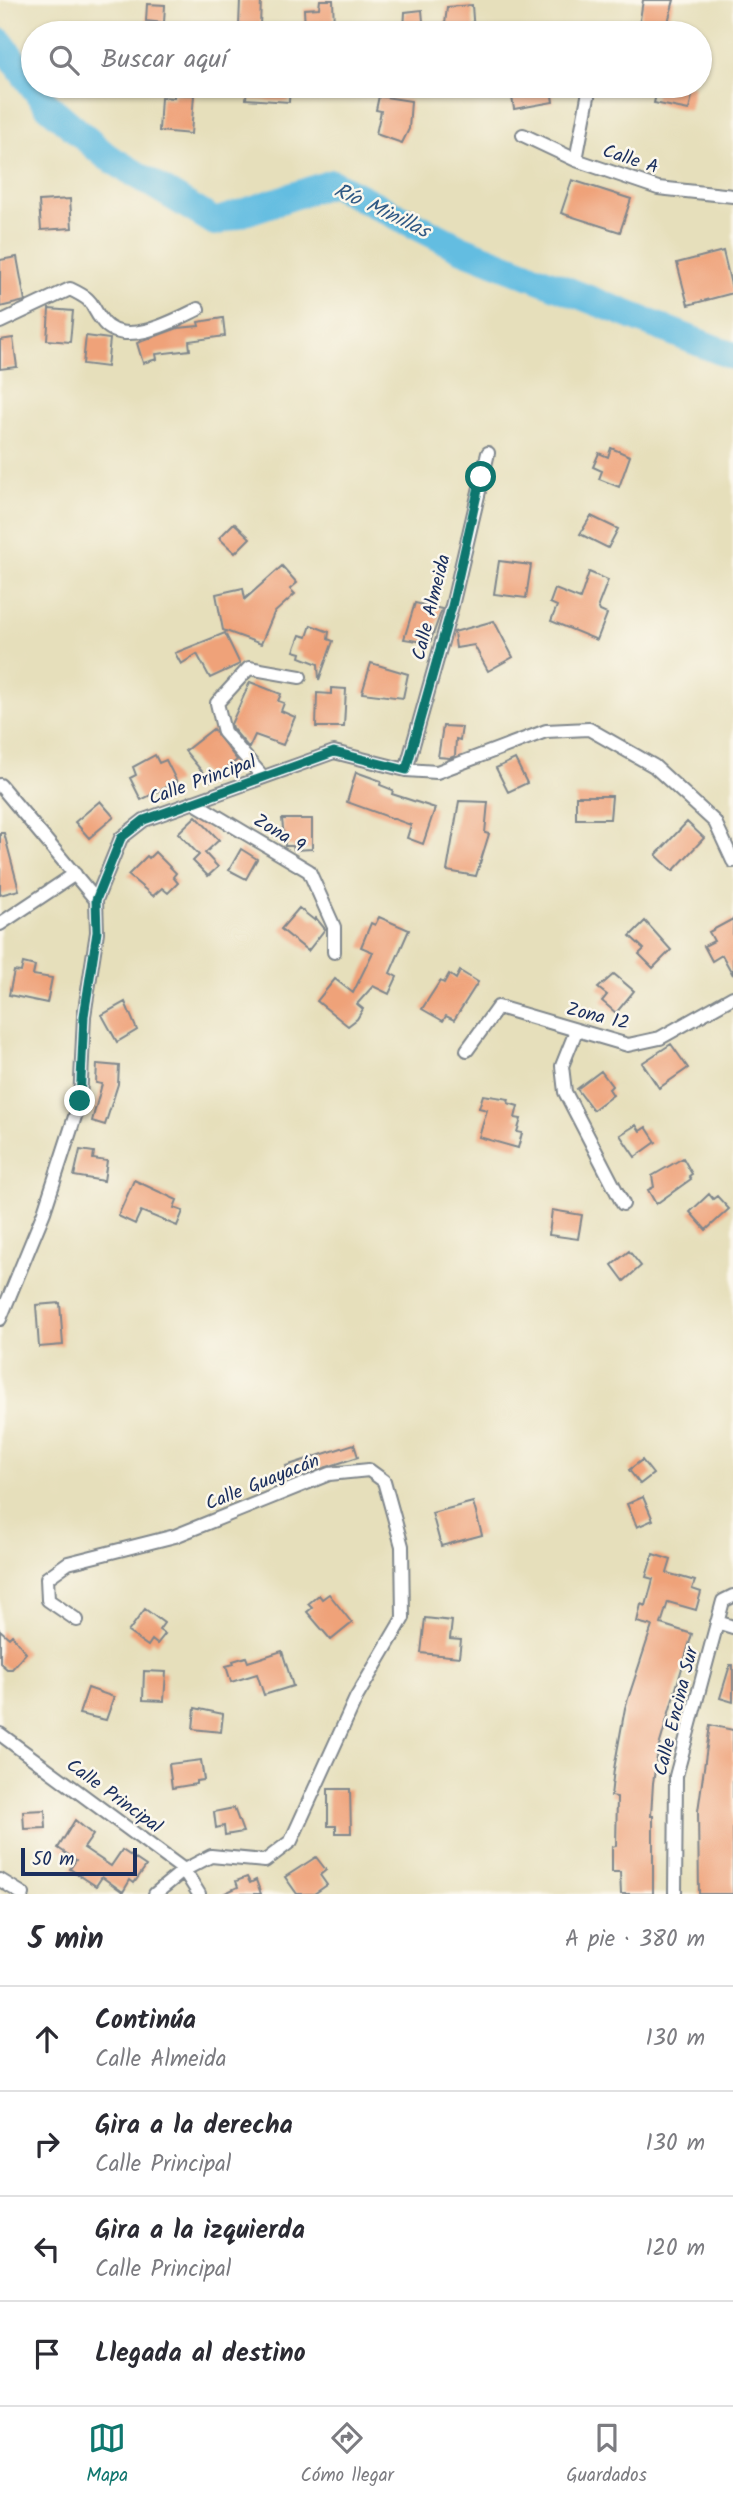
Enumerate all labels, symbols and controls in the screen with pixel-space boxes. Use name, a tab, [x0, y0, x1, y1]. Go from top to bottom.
search box	[21, 21, 712, 98]
text: Buscar aquí	[101, 39, 227, 81]
icon: search	[45, 41, 83, 79]
street label: Calle A	[598, 137, 662, 183]
water label: Río Minillas	[328, 175, 436, 249]
route start	[465, 461, 496, 492]
street label: Calle Almeida	[404, 551, 460, 664]
street label: Calle Principal	[145, 747, 261, 814]
street label: Zona 9	[247, 806, 311, 861]
street label: Zona 12	[563, 995, 632, 1039]
route end	[64, 1085, 95, 1116]
street label: Calle Guayacán	[201, 1446, 324, 1519]
street label: Calle Encina Sur	[646, 1642, 708, 1779]
street label: Calle Principal	[59, 1751, 168, 1842]
scale bar	[21, 1845, 136, 1877]
text: 50 m	[32, 1845, 74, 1875]
text: 5 min	[28, 1916, 104, 1964]
text: A pie · 380 m	[565, 1922, 705, 1958]
text: Continúa	[95, 2000, 196, 2042]
icon: ahead	[28, 2020, 66, 2058]
text: 130 m	[646, 2021, 705, 2057]
text: Calle Almeida	[95, 2042, 226, 2078]
text: Gira a la derecha	[95, 2105, 293, 2147]
icon: right	[28, 2125, 66, 2163]
text: 130 m	[646, 2126, 705, 2162]
text: Calle Principal	[95, 2147, 231, 2183]
text: Gira a la izquierda	[95, 2210, 305, 2252]
icon: left	[28, 2230, 66, 2268]
text: 120 m	[645, 2231, 705, 2267]
text: Calle Principal	[95, 2252, 231, 2288]
text: Llegada al destino	[95, 2333, 306, 2375]
icon: arrive	[28, 2335, 66, 2373]
tab: Mapa	[86, 2419, 128, 2491]
tab: Cómo llegar	[300, 2419, 394, 2491]
tab: Guardados	[566, 2419, 647, 2491]

